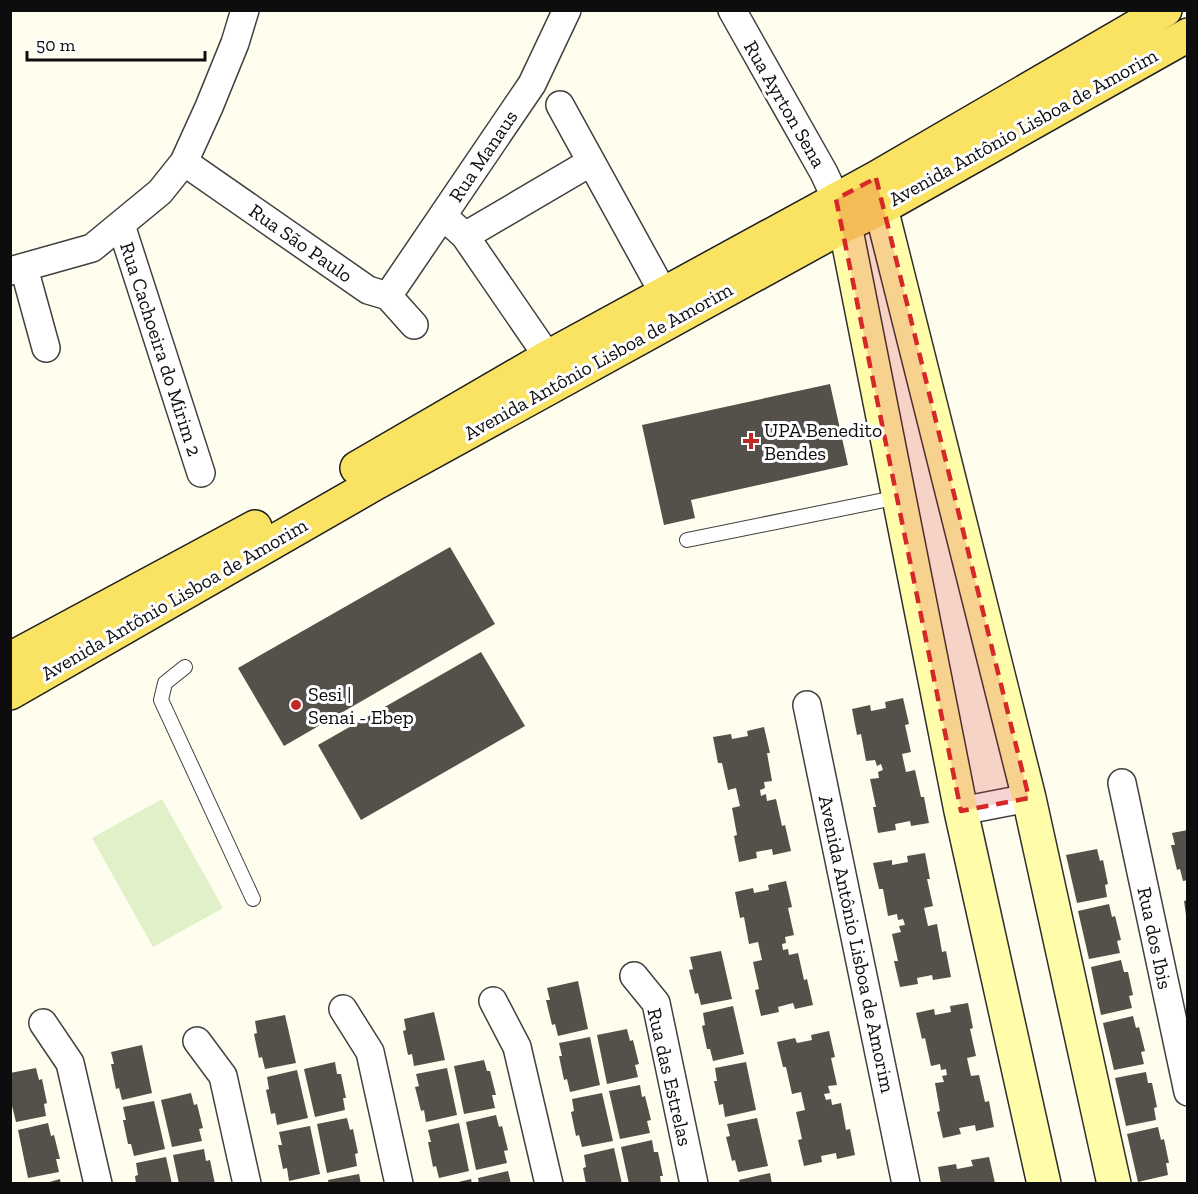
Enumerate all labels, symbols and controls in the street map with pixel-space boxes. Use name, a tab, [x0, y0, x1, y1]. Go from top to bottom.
scale bar	[27, 24, 206, 62]
text: 50 m	[36, 34, 76, 56]
street label: Rua Ayrton Sena	[739, 36, 831, 172]
street label: Avenida Antônio Lisboa de Amorim	[885, 43, 1162, 211]
street label: Rua Manaus	[443, 105, 523, 207]
street label: Rua São Paulo	[245, 199, 357, 287]
street label: Rua Cachoeira do Mirim 2	[115, 239, 207, 459]
street label: Avenida Antônio Lisboa de Amorim	[460, 277, 737, 445]
place label: UPA Benedito Bendes	[764, 418, 882, 465]
marker: UPA Benedito Bendes	[742, 432, 760, 450]
street label: Avenida Antônio Lisboa de Amorim	[37, 512, 312, 685]
place label: Sesi | Senai - Ebep	[308, 682, 414, 729]
marker: Sesi | Senai - Ebep	[289, 698, 303, 712]
street label: Avenida Antônio Lisboa de Amorim	[814, 793, 900, 1096]
street label: Rua dos Ibis	[1132, 885, 1178, 991]
street label: Rua das Estrelas	[642, 1006, 698, 1148]

